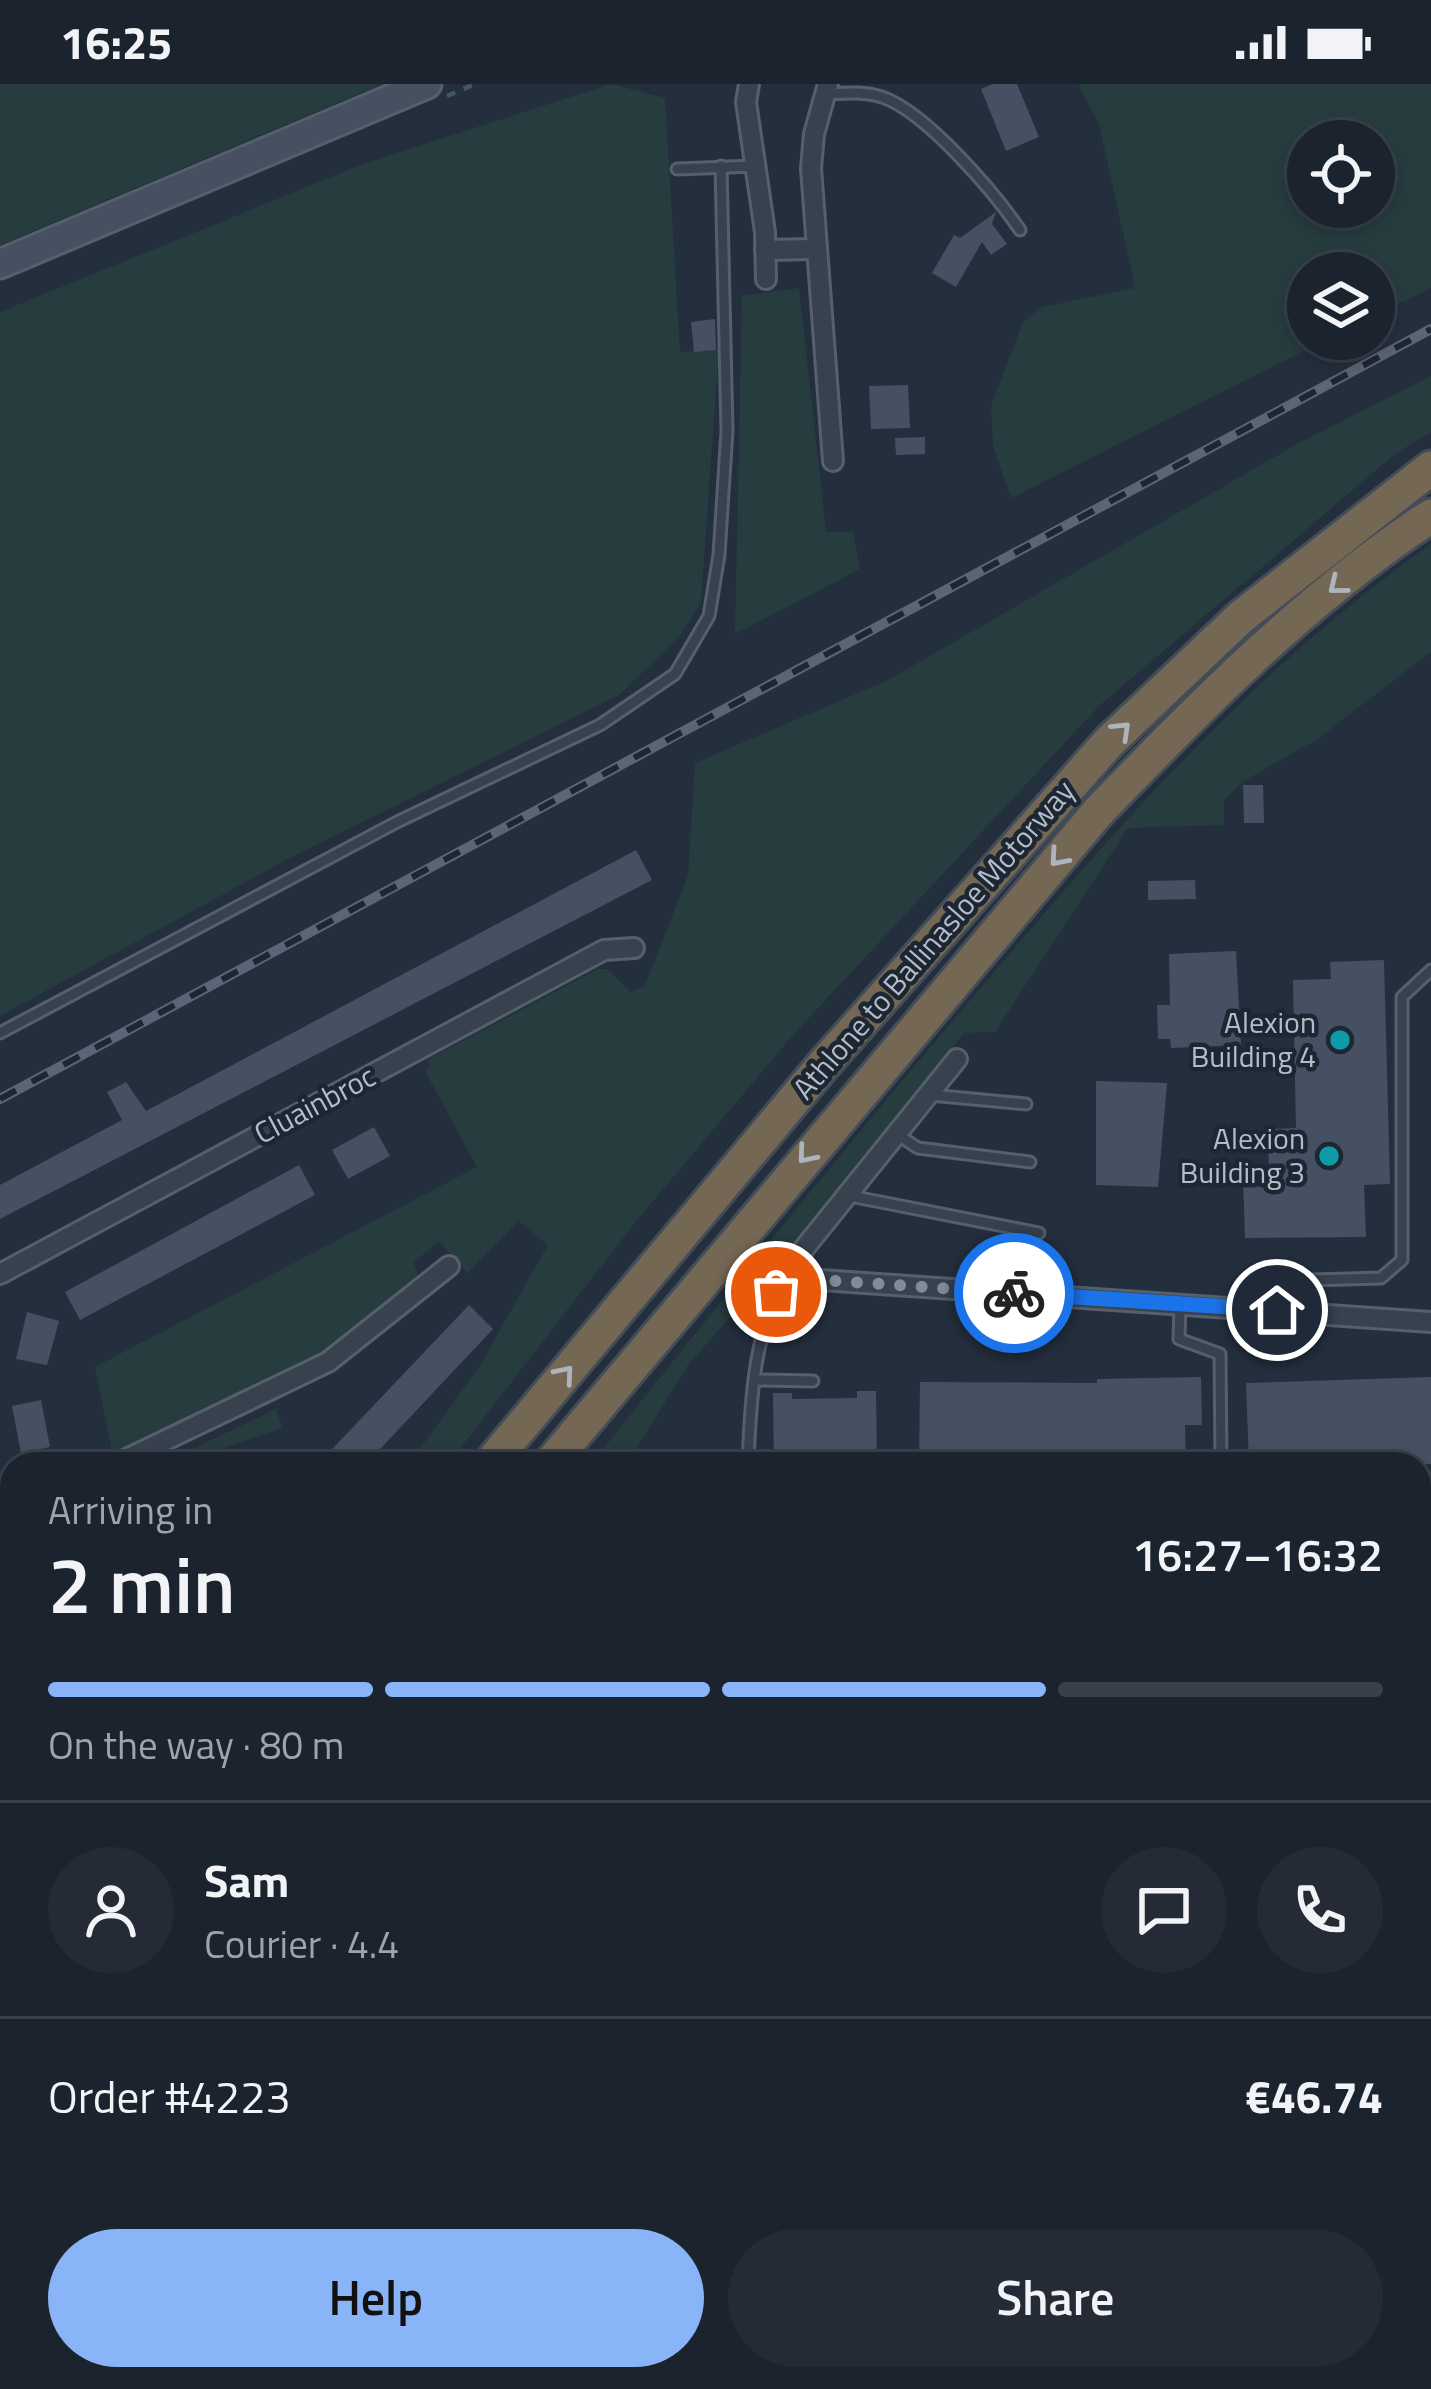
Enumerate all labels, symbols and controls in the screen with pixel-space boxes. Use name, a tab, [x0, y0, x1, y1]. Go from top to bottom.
text: 16:25	[60, 8, 172, 76]
map controls	[1287, 120, 1395, 360]
button: locate	[1287, 120, 1395, 228]
button: layers	[1287, 252, 1395, 360]
one-way arrow	[1329, 572, 1351, 594]
one-way arrow	[1108, 722, 1130, 744]
street label: Athlone to Ballinasloe Motorway	[781, 769, 1085, 1109]
one-way arrow	[1051, 844, 1072, 866]
place label: Alexion Building 4	[1191, 999, 1316, 1079]
marker: Alexion Building 4	[1327, 1027, 1353, 1053]
street label: Cluainbroc	[246, 1053, 383, 1155]
place label: Alexion Building 3	[1180, 1115, 1305, 1195]
one-way arrow	[798, 1141, 820, 1163]
marker: Alexion Building 3	[1316, 1143, 1342, 1169]
courier	[954, 1233, 1074, 1353]
pin	[725, 1241, 827, 1343]
icon: bag	[743, 1259, 809, 1325]
pin	[1226, 1259, 1328, 1361]
icon: bike	[981, 1260, 1047, 1326]
icon: home	[1244, 1277, 1310, 1343]
one-way arrow	[550, 1366, 572, 1388]
text: Arriving in	[48, 1480, 213, 1539]
text: 16:27–16:32	[1132, 1520, 1383, 1588]
text: 2 min	[48, 1525, 236, 1643]
text: On the way · 80 m	[48, 1715, 344, 1774]
text: Sam	[204, 1846, 289, 1914]
button: person	[48, 1847, 174, 1973]
button: chat	[1101, 1847, 1227, 1973]
button: phone	[1257, 1847, 1383, 1973]
text: Courier · 4.4	[204, 1914, 399, 1973]
text: Order #4223	[48, 2062, 291, 2130]
text: €46.74	[1245, 2062, 1383, 2130]
button: Help	[48, 2229, 704, 2367]
button: Share	[728, 2229, 1383, 2367]

